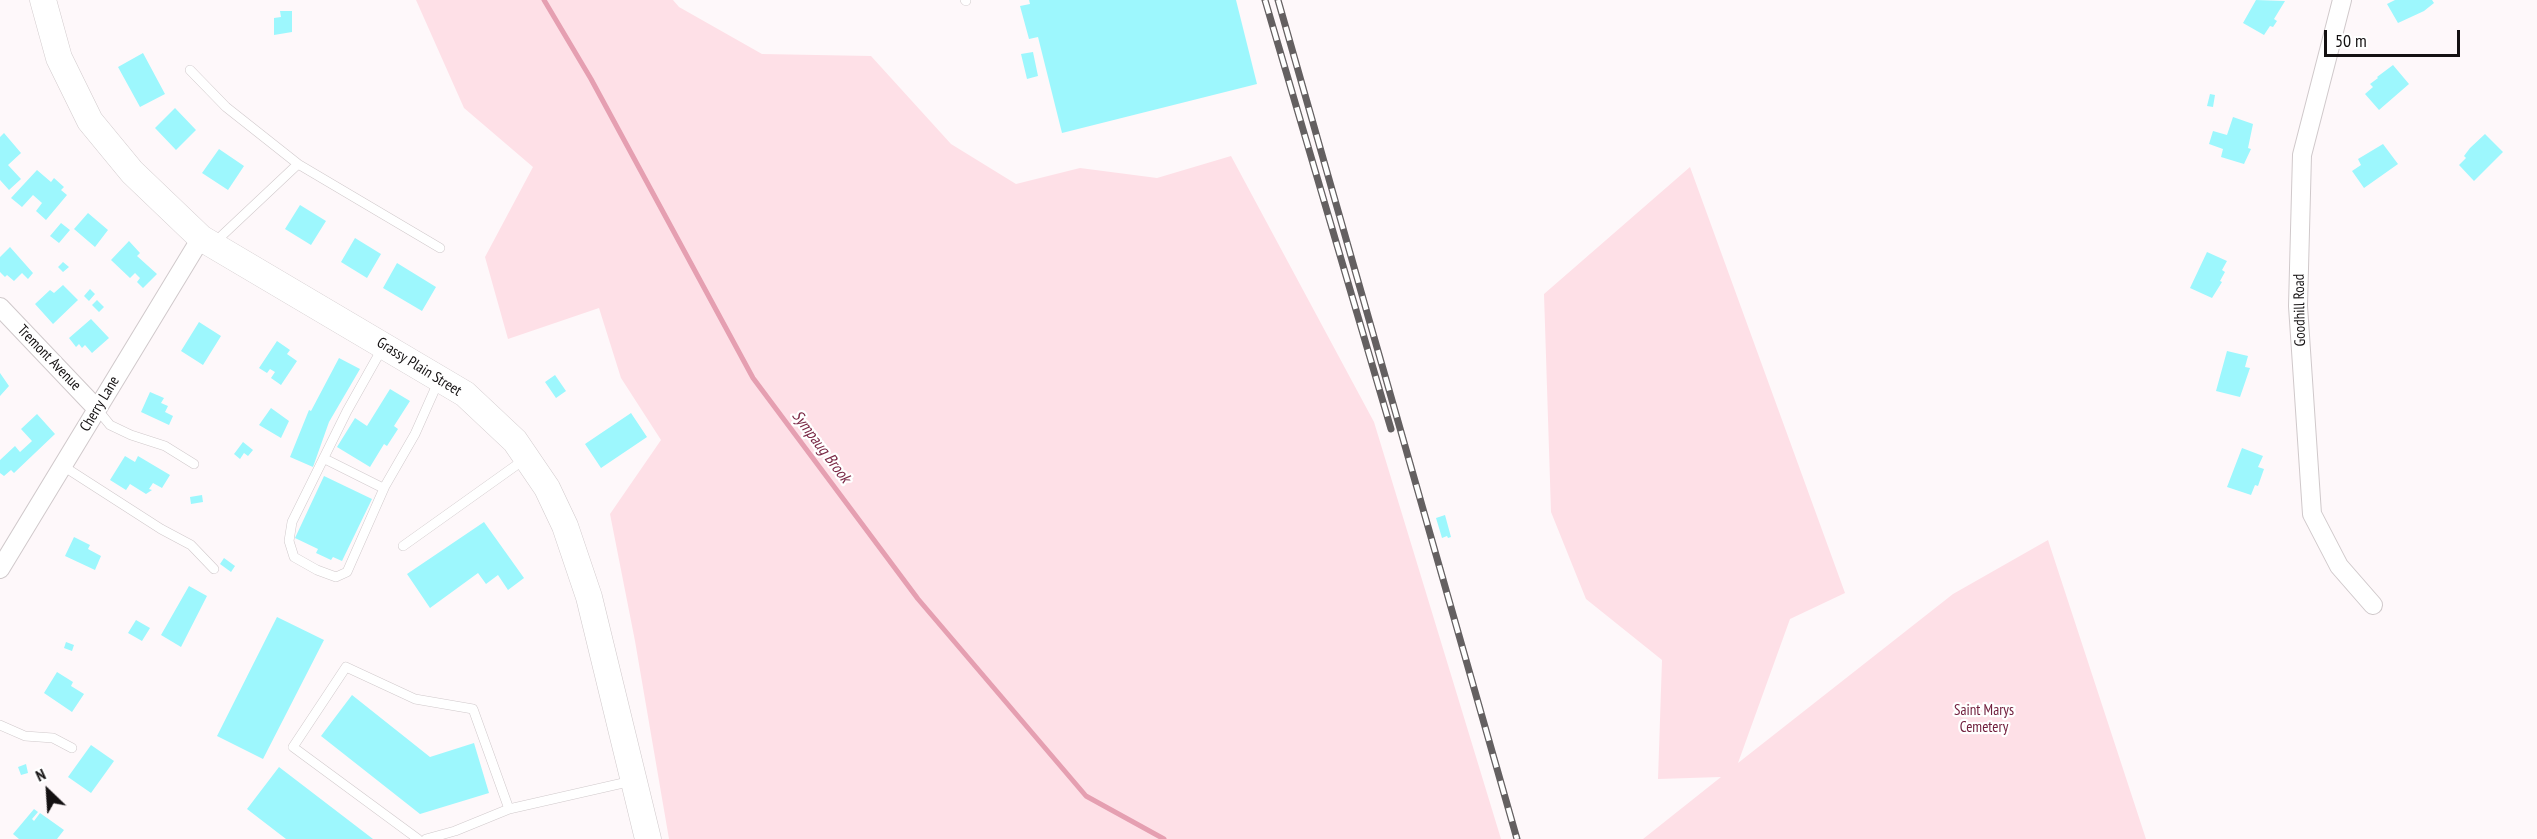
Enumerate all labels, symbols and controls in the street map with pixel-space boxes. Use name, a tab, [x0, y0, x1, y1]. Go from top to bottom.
scale bar	[2327, 18, 2464, 56]
text: 50 m	[2335, 29, 2367, 52]
street label: Goodhill Road	[2290, 274, 2310, 346]
street label: Tremont Avenue	[13, 322, 85, 394]
street label: Grassy Plain Street	[373, 334, 465, 400]
street label: Cherry Lane	[76, 373, 124, 435]
water label: Sympaug Brook	[788, 407, 854, 487]
park label: Saint Marys Cemetery	[1954, 702, 2014, 737]
north arrow	[18, 761, 78, 821]
text: N	[32, 764, 49, 786]

